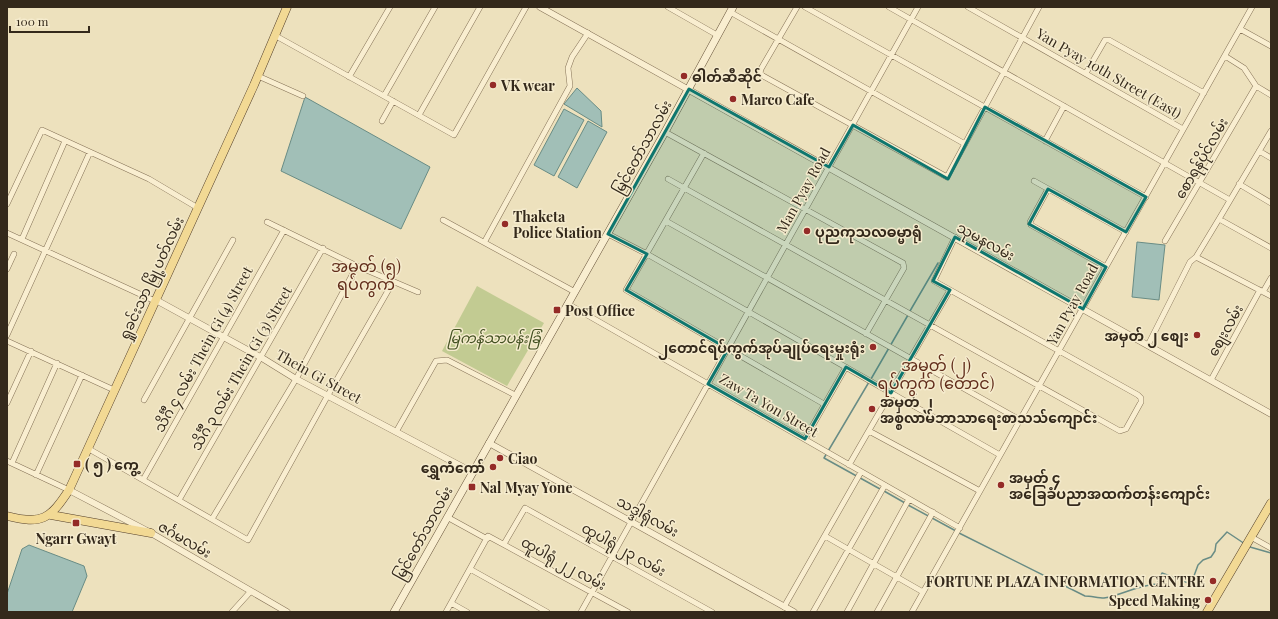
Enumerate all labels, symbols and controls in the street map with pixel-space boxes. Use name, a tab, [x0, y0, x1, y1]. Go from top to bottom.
scale bar	[10, 8, 89, 34]
text: 100 m	[16, 13, 49, 29]
street label: Yan Pyay 10th Street (East)	[1032, 23, 1185, 122]
place label: ဓါတ်ဆီဆိုင်	[692, 67, 762, 89]
marker: ဓါတ်ဆီဆိုင်	[679, 71, 689, 81]
place label: VK wear	[500, 76, 555, 95]
marker: VK wear	[488, 80, 498, 90]
place label: Marco Cafe	[741, 90, 814, 109]
marker: Marco Cafe	[728, 94, 738, 104]
street label: မြင်တော်သာလမ်း	[608, 97, 678, 199]
street label: စောရန်ပိုင်လမ်း	[1170, 114, 1235, 204]
street label: Man Pyay Road	[772, 144, 834, 236]
place label: Thaketa Police Station	[513, 207, 602, 242]
street label: ရှုခင်းသာ မြို့ပတ်လမ်း	[114, 213, 191, 344]
street label: သုမနလမ်း	[952, 217, 1018, 267]
marker: Thaketa Police Station	[500, 219, 510, 229]
place label: ပုညကုသလဓမ္မာရုံ	[815, 222, 922, 244]
marker: ပုညကုသလဓမ္မာရုံ	[802, 226, 812, 236]
district label: အမှတ် (၅) ရပ်ကွက်	[331, 255, 401, 298]
street label: Yan Pyay Road	[1041, 260, 1102, 349]
street label: သိင်္ဂီ ၄ လမ်း Thein Gi (4) Street	[149, 262, 260, 437]
street label: သိင်္ဂီ ၃ လမ်း Thein Gi (3) Street	[186, 281, 299, 455]
place label: Post Office	[565, 301, 635, 320]
street label: စျေးလမ်း	[1203, 301, 1250, 361]
marker: Post Office	[552, 305, 562, 315]
place label: အမှတ် ၂ စျေး	[1104, 326, 1189, 348]
park label: မြကန်သာပန်းခြံ	[447, 328, 543, 350]
marker: အမှတ် ၂ စျေး	[1192, 330, 1202, 340]
place label: ၂တောင်ရပ်ကွက်အုပ်ချုပ်ရေးမှုးရုံး	[658, 338, 865, 360]
marker: ၂တောင်ရပ်ကွက်အုပ်ချုပ်ရေးမှုးရုံး	[868, 342, 878, 352]
street label: Thein Gi Street	[273, 345, 366, 408]
district label: အမှတ် (၂) ရပ်ကွက် (တောင်)	[878, 354, 994, 397]
street label: Zaw Ta Yon Street	[716, 369, 823, 442]
place label: အမှတ် ၂ အစ္စလာမ်ဘာသာရေးစာသသ်ကျောင်း	[880, 392, 1097, 430]
marker: အမှတ် ၂ အစ္စလာမ်ဘာသာရေးစာသသ်ကျောင်း	[867, 404, 877, 414]
place label: Ciao	[508, 449, 538, 468]
marker: Ciao	[495, 453, 505, 463]
place label: ( ၅ ) ကွေ့	[85, 455, 141, 477]
place label: ရွှေကံကော်	[421, 458, 485, 480]
marker: ( ၅ ) ကွေ့	[72, 459, 82, 469]
marker: ရွှေကံကော်	[488, 462, 498, 472]
place label: အမှတ် ၄ အခြေခံပညာအထက်တန်းကျောင်း	[1009, 468, 1210, 506]
place label: Nal Myay Yone	[480, 478, 572, 497]
marker: အမှတ် ၄ အခြေခံပညာအထက်တန်းကျောင်း	[996, 480, 1006, 490]
marker: Nal Myay Yone	[467, 482, 477, 492]
street label: မြင်တော်သာလမ်း	[389, 483, 459, 585]
street label: သဒ္ဒါရုံလမ်း	[612, 491, 682, 544]
street label: ဇင်္ဂမလမ်း	[155, 516, 215, 562]
marker: Ngarr Gwayt	[71, 518, 81, 528]
street label: ထူပါရုံ ၂၃ လမ်း	[577, 518, 670, 583]
place label: Ngarr Gwayt	[35, 529, 117, 548]
street label: ထူပါရုံ ၂၂ လမ်း	[517, 532, 610, 597]
place label: FORTUNE PLAZA INFORMATION CENTRE	[926, 572, 1205, 591]
marker: FORTUNE PLAZA INFORMATION CENTRE	[1208, 576, 1218, 586]
place label: Speed Making	[1109, 591, 1200, 610]
marker: Speed Making	[1203, 595, 1213, 605]

